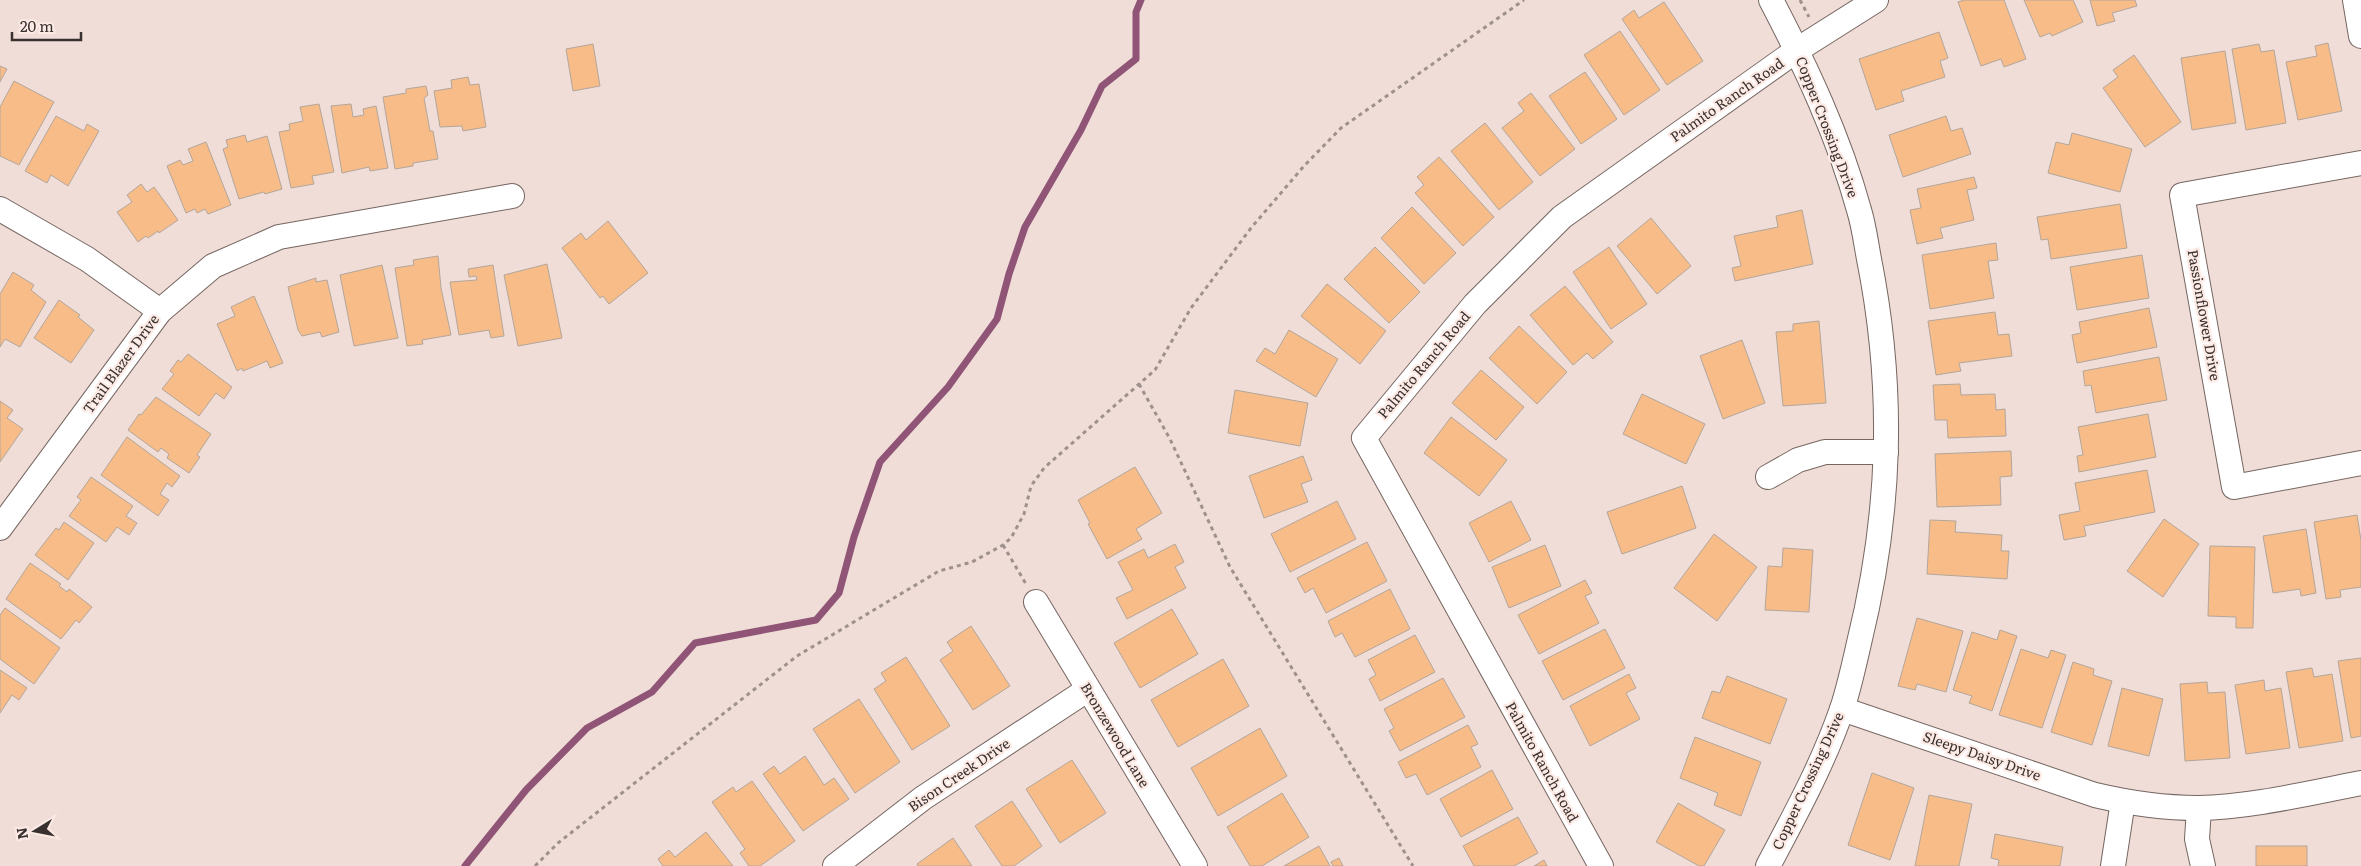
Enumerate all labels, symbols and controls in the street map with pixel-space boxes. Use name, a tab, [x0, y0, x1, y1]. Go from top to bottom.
scale bar	[12, 10, 81, 42]
text: 20 m	[20, 14, 54, 37]
street label: Palmito Ranch Road	[1666, 52, 1788, 146]
street label: Copper Crossing Drive	[1792, 53, 1864, 200]
street label: Passionflower Drive	[2184, 248, 2226, 382]
street label: Palmito Ranch Road	[1372, 306, 1474, 422]
street label: Trail Blazer Drive	[77, 310, 163, 417]
street label: Bronzewood Lane	[1077, 678, 1155, 791]
street label: Palmito Ranch Road	[1502, 698, 1584, 826]
street label: Copper Crossing Drive	[1766, 708, 1848, 853]
street label: Sleepy Daisy Drive	[1921, 726, 2044, 785]
street label: Bison Creek Drive	[903, 733, 1013, 816]
north arrow	[10, 806, 60, 856]
text: N	[10, 826, 32, 841]

